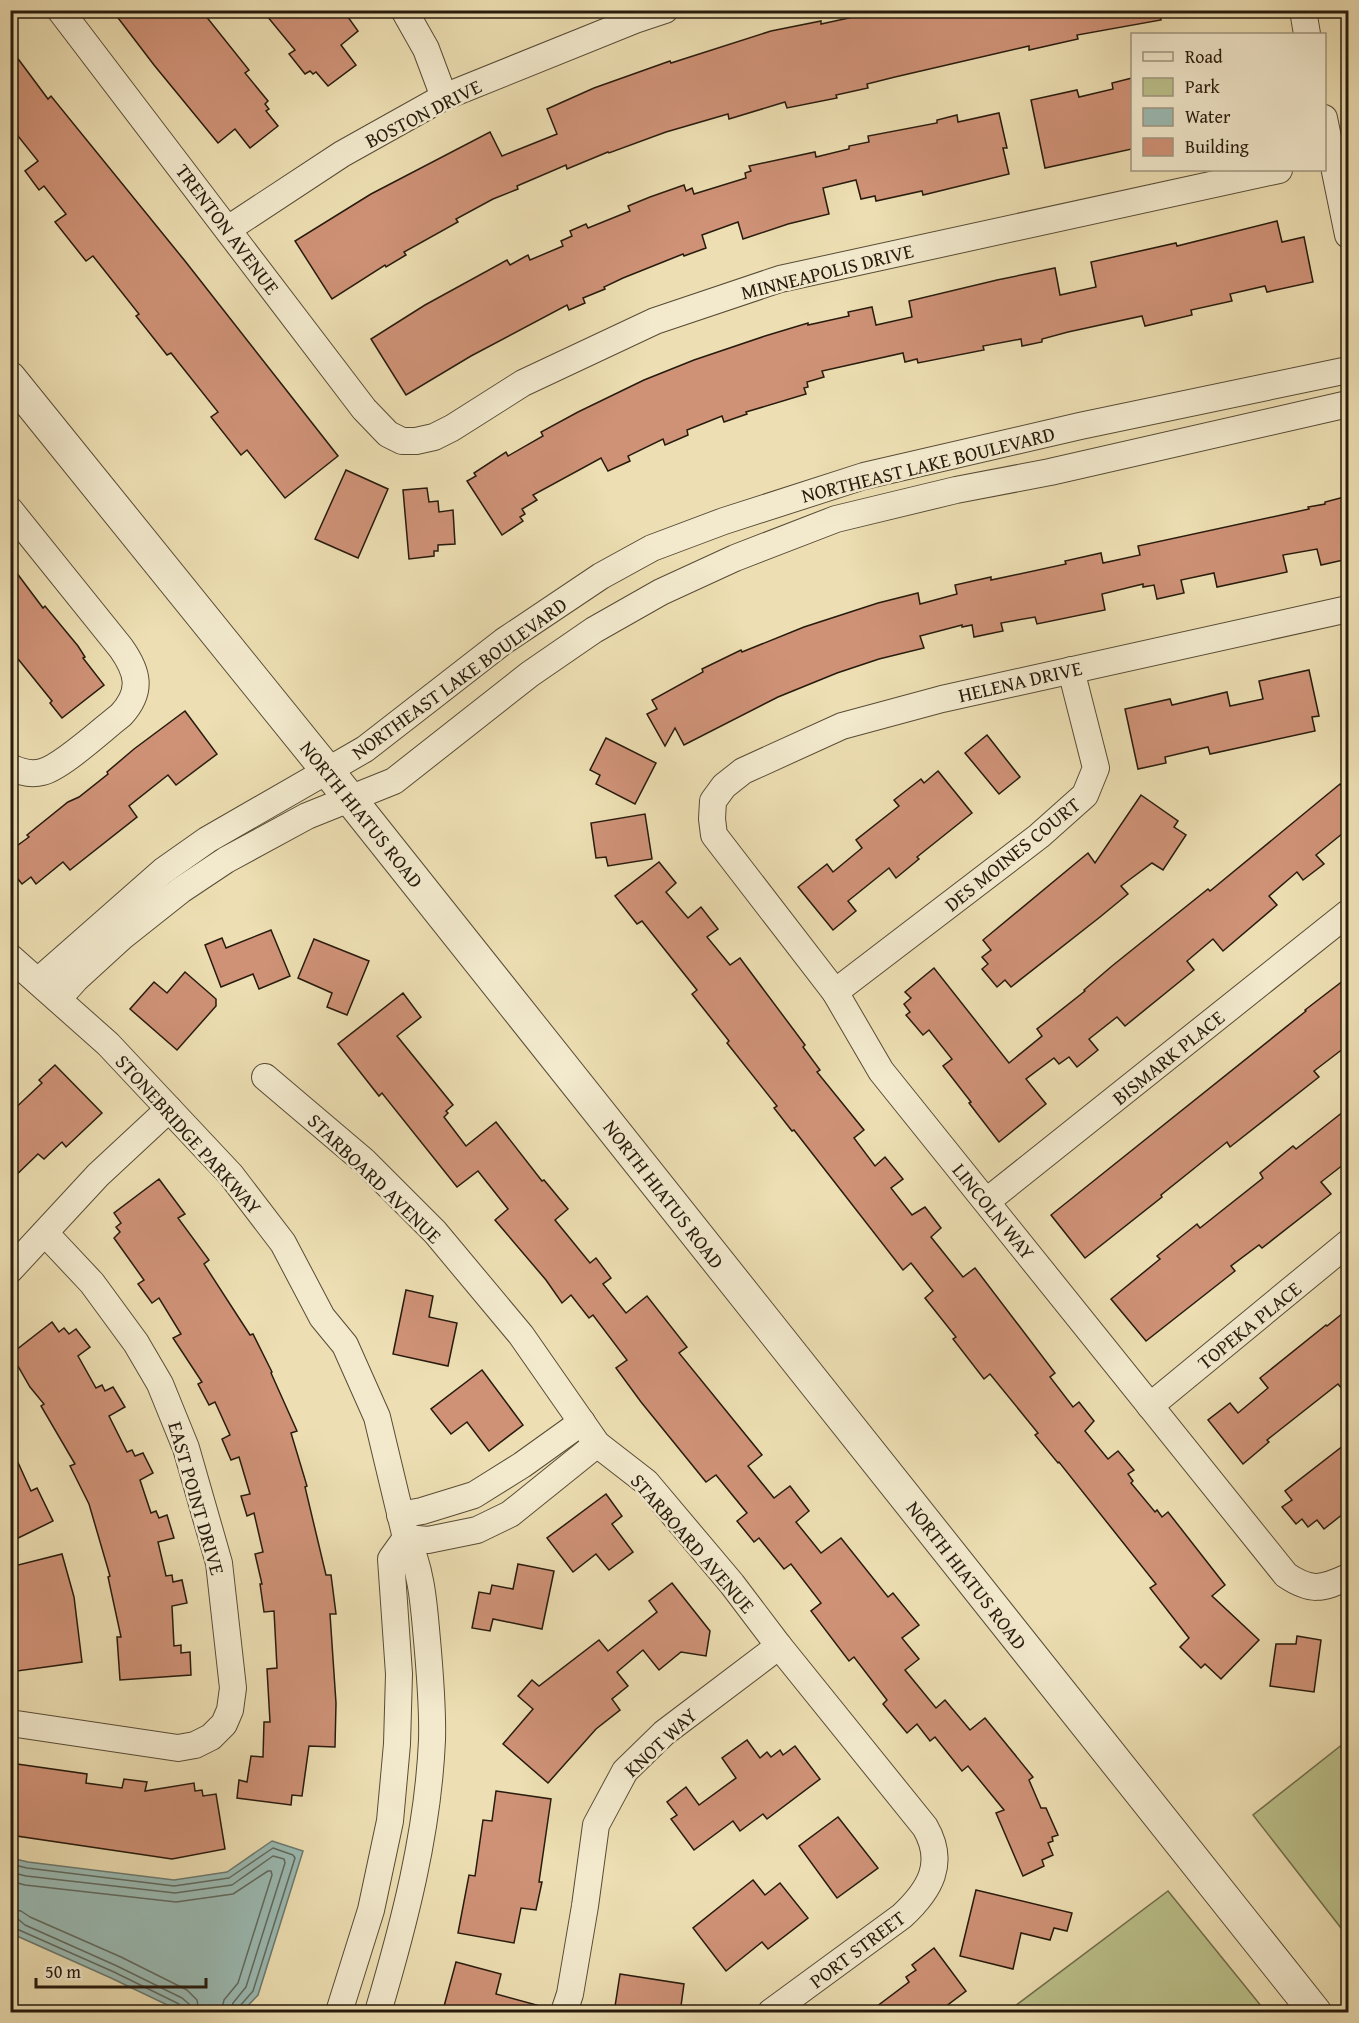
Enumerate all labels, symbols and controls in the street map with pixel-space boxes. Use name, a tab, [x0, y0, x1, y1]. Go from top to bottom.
legend	[1131, 33, 1326, 171]
text: Road	[1185, 43, 1223, 70]
street label: BOSTON DRIVE	[360, 71, 486, 155]
text: Park	[1185, 73, 1221, 100]
text: Water	[1185, 103, 1231, 130]
text: Building	[1185, 133, 1249, 160]
street label: TRENTON AVENUE	[169, 158, 287, 300]
street label: MINNEAPOLIS DRIVE	[738, 236, 916, 306]
street label: NORTHEAST LAKE BOULEVARD	[798, 418, 1058, 510]
street label: NORTHEAST LAKE BOULEVARD	[345, 590, 573, 766]
street label: HELENA DRIVE	[955, 653, 1085, 709]
street label: NORTH HIATUS ROAD	[294, 734, 430, 894]
street label: DES MOINES COURT	[938, 790, 1086, 918]
street label: BISMARK PLACE	[1106, 1003, 1230, 1111]
street label: STONEBRIDGE PARKWAY	[109, 1048, 269, 1220]
street label: STARBOARD AVENUE	[301, 1106, 449, 1250]
street label: NORTH HIATUS ROAD	[597, 1113, 731, 1275]
street label: LINCOLN WAY	[946, 1156, 1042, 1266]
street label: TOPEKA PLACE	[1191, 1274, 1307, 1376]
street label: EAST POINT DRIVE	[161, 1418, 233, 1578]
street label: STARBOARD AVENUE	[624, 1467, 762, 1619]
street label: NORTH HIATUS ROAD	[900, 1494, 1034, 1656]
street label: KNOT WAY	[617, 1701, 703, 1783]
street label: PORT STREET	[803, 1903, 911, 1995]
scale bar	[36, 1951, 206, 1989]
text: 50 m	[45, 1958, 81, 1985]

